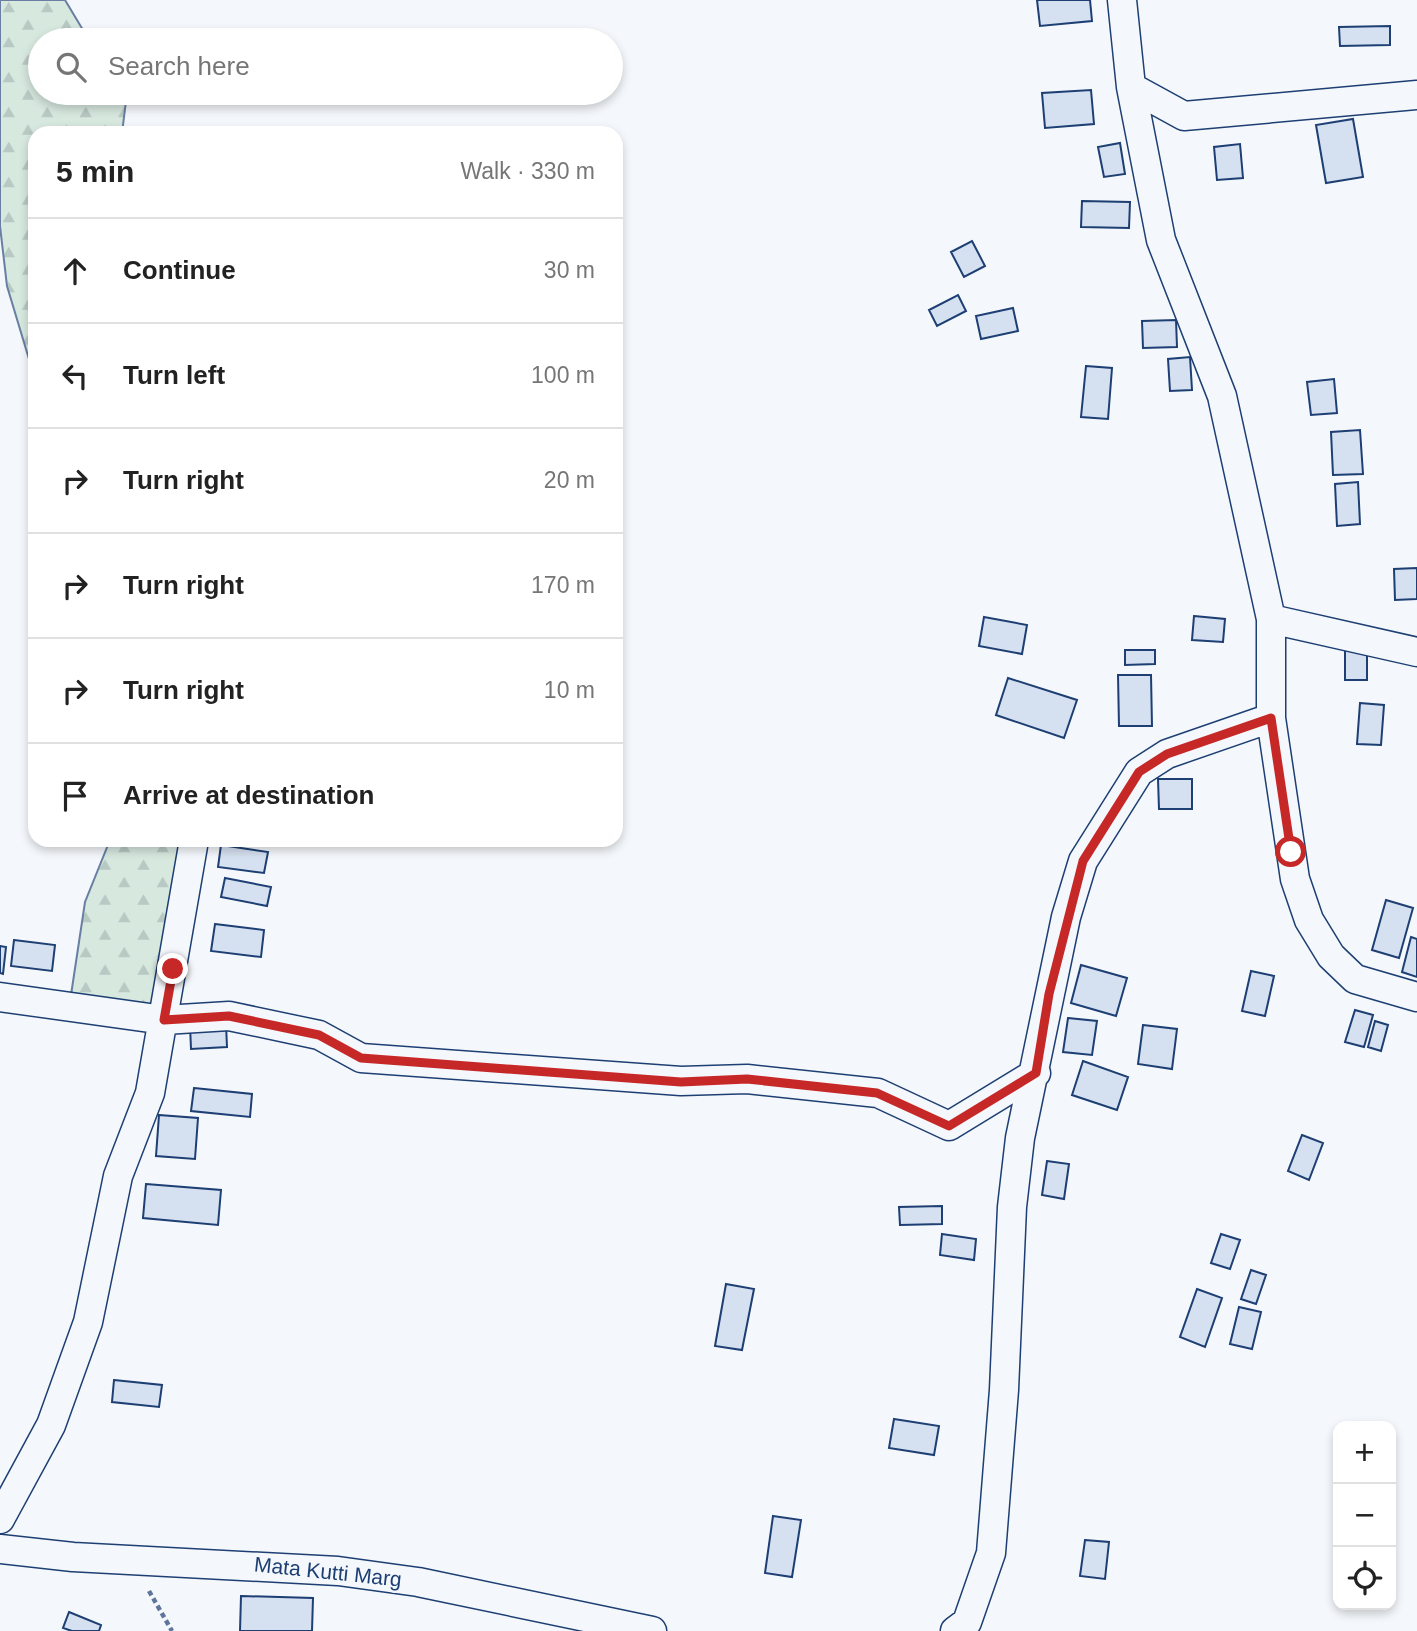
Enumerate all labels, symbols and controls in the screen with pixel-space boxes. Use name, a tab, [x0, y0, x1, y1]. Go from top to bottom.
search box	[28, 28, 623, 105]
icon: search	[52, 48, 90, 86]
text: Search here	[108, 51, 250, 81]
text: 5 min	[56, 155, 134, 188]
text: Walk · 330 m	[460, 158, 595, 184]
icon: ahead	[56, 252, 94, 290]
text: Continue	[123, 255, 236, 285]
text: 30 m	[544, 257, 595, 283]
icon: left	[56, 357, 94, 395]
text: Turn left	[123, 360, 225, 390]
text: 100 m	[531, 362, 595, 388]
icon: right	[56, 462, 94, 500]
text: Turn right	[123, 465, 244, 495]
text: 20 m	[544, 467, 595, 493]
icon: right	[56, 567, 94, 605]
text: Turn right	[123, 570, 244, 600]
text: 170 m	[531, 572, 595, 598]
icon: right	[56, 672, 94, 710]
text: Turn right	[123, 675, 244, 705]
text: 10 m	[544, 677, 595, 703]
icon: arrive	[56, 777, 94, 815]
text: Arrive at destination	[123, 780, 374, 810]
route start	[1275, 836, 1306, 867]
route end	[157, 953, 188, 984]
map controls	[1333, 1421, 1396, 1610]
button: +	[1333, 1421, 1396, 1484]
button: −	[1333, 1484, 1396, 1547]
button: locate	[1333, 1547, 1396, 1610]
street label: Mata Kutti Marg	[253, 1552, 403, 1591]

